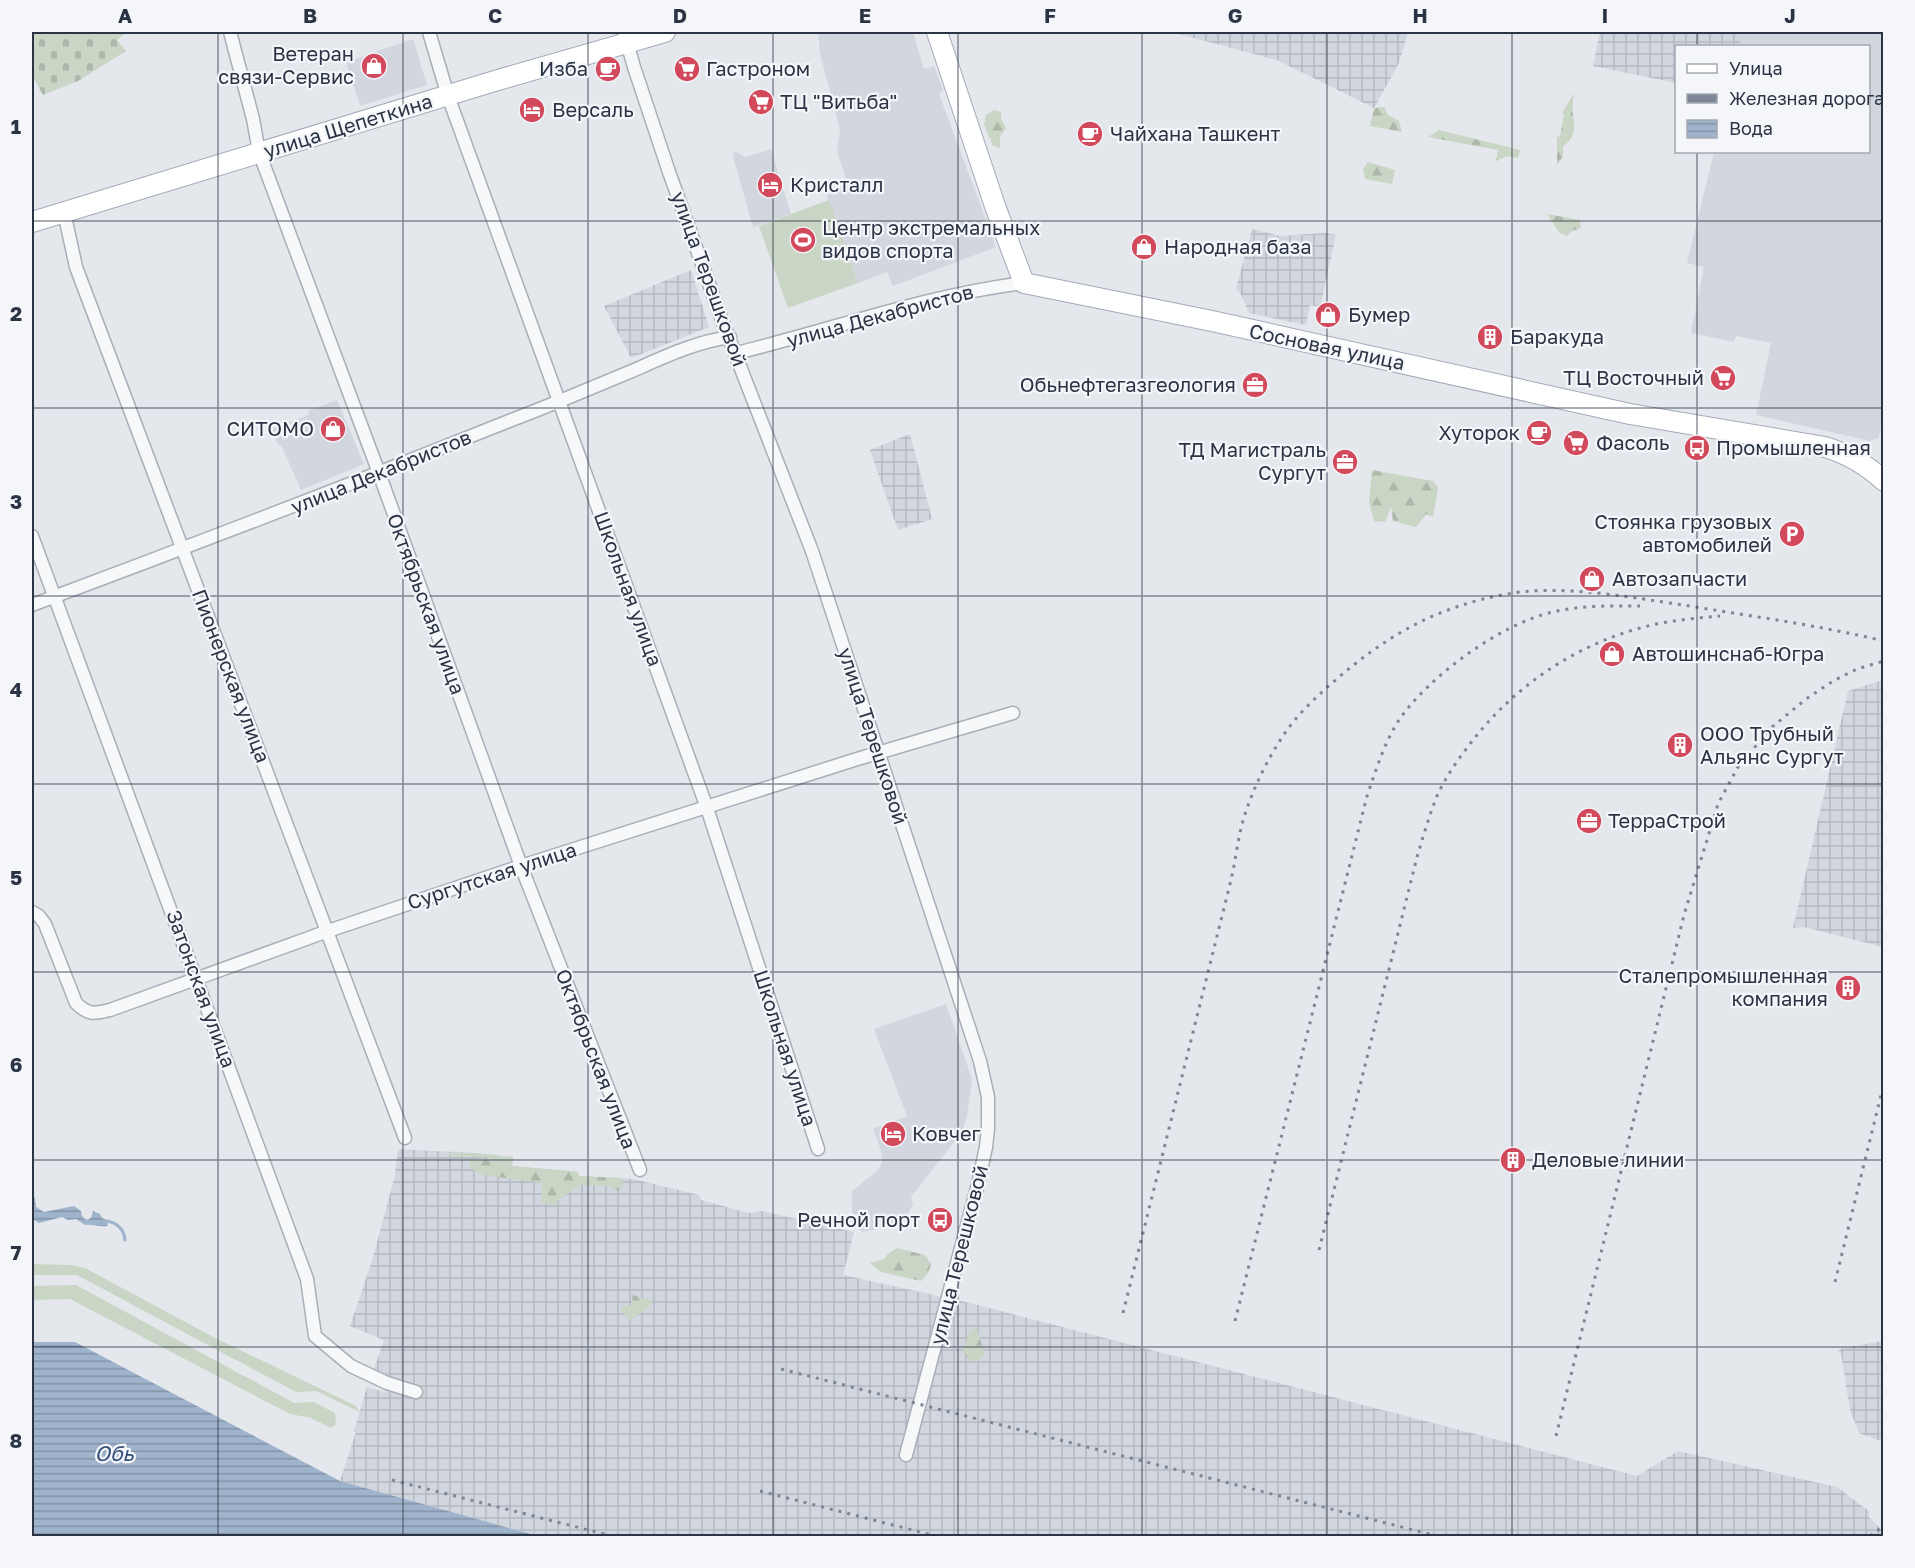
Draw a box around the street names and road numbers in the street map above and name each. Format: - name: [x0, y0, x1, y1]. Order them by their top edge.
- street label: улица Щепеткина: [260, 88, 435, 162]
- street label: улица Терешковой: [667, 188, 753, 369]
- street label: улица Декабристов: [784, 279, 976, 352]
- street label: Сосновая улица: [1247, 318, 1407, 374]
- street label: улица Декабристов: [287, 424, 474, 518]
- street label: Школьная улица: [590, 508, 668, 669]
- street label: Октябрьская улица: [383, 510, 471, 697]
- street label: Пионерская улица: [188, 586, 276, 766]
- street label: улица Терешковой: [834, 644, 914, 827]
- street label: Сургутская улица: [404, 836, 579, 914]
- street label: Затонская улица: [162, 906, 242, 1071]
- street label: Октябрьская улица: [552, 965, 642, 1152]
- street label: Школьная улица: [749, 966, 823, 1129]
- street label: улица Терешковой: [924, 1162, 992, 1347]

